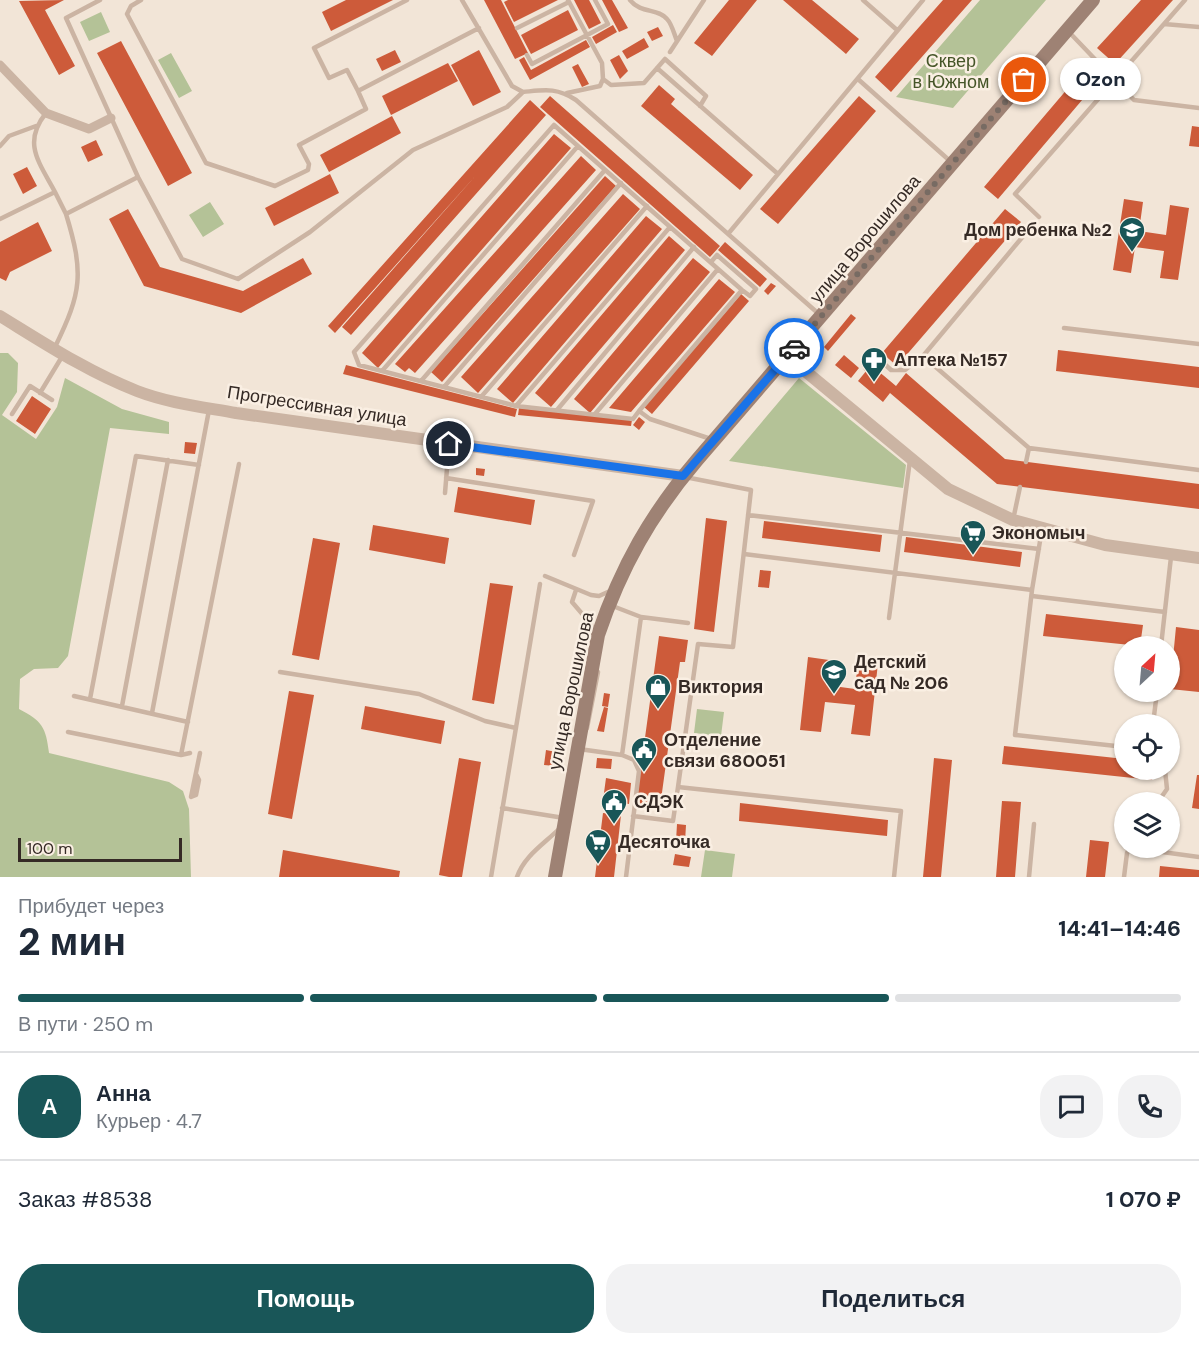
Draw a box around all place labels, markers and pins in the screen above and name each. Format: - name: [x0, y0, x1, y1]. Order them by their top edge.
- pin: [998, 54, 1049, 105]
- callout: Ozon: [1060, 59, 1141, 101]
- school or university icon: Дом ребенка №2: [1117, 215, 1147, 253]
- place label: Дом ребенка №2: [964, 218, 1112, 242]
- pharmacy icon: Аптека №157: [859, 345, 889, 383]
- place label: Аптека №157: [894, 348, 1008, 372]
- pin: [423, 418, 474, 469]
- supermarket icon: Экономыч: [958, 518, 988, 556]
- place label: Экономыч: [992, 521, 1085, 545]
- place label: Детский сад № 206: [854, 650, 949, 695]
- school or university icon: Детский сад № 206: [819, 657, 849, 695]
- shop icon: Виктория: [643, 672, 673, 710]
- place label: Виктория: [678, 675, 763, 699]
- place label: Отделение связи 680051: [664, 728, 785, 773]
- public building icon: Отделение связи 680051: [629, 735, 659, 773]
- public building icon: СДЭК: [599, 787, 629, 825]
- place label: СДЭК: [634, 790, 684, 814]
- supermarket icon: Десяточка: [583, 827, 613, 865]
- place label: Десяточка: [618, 830, 711, 854]

